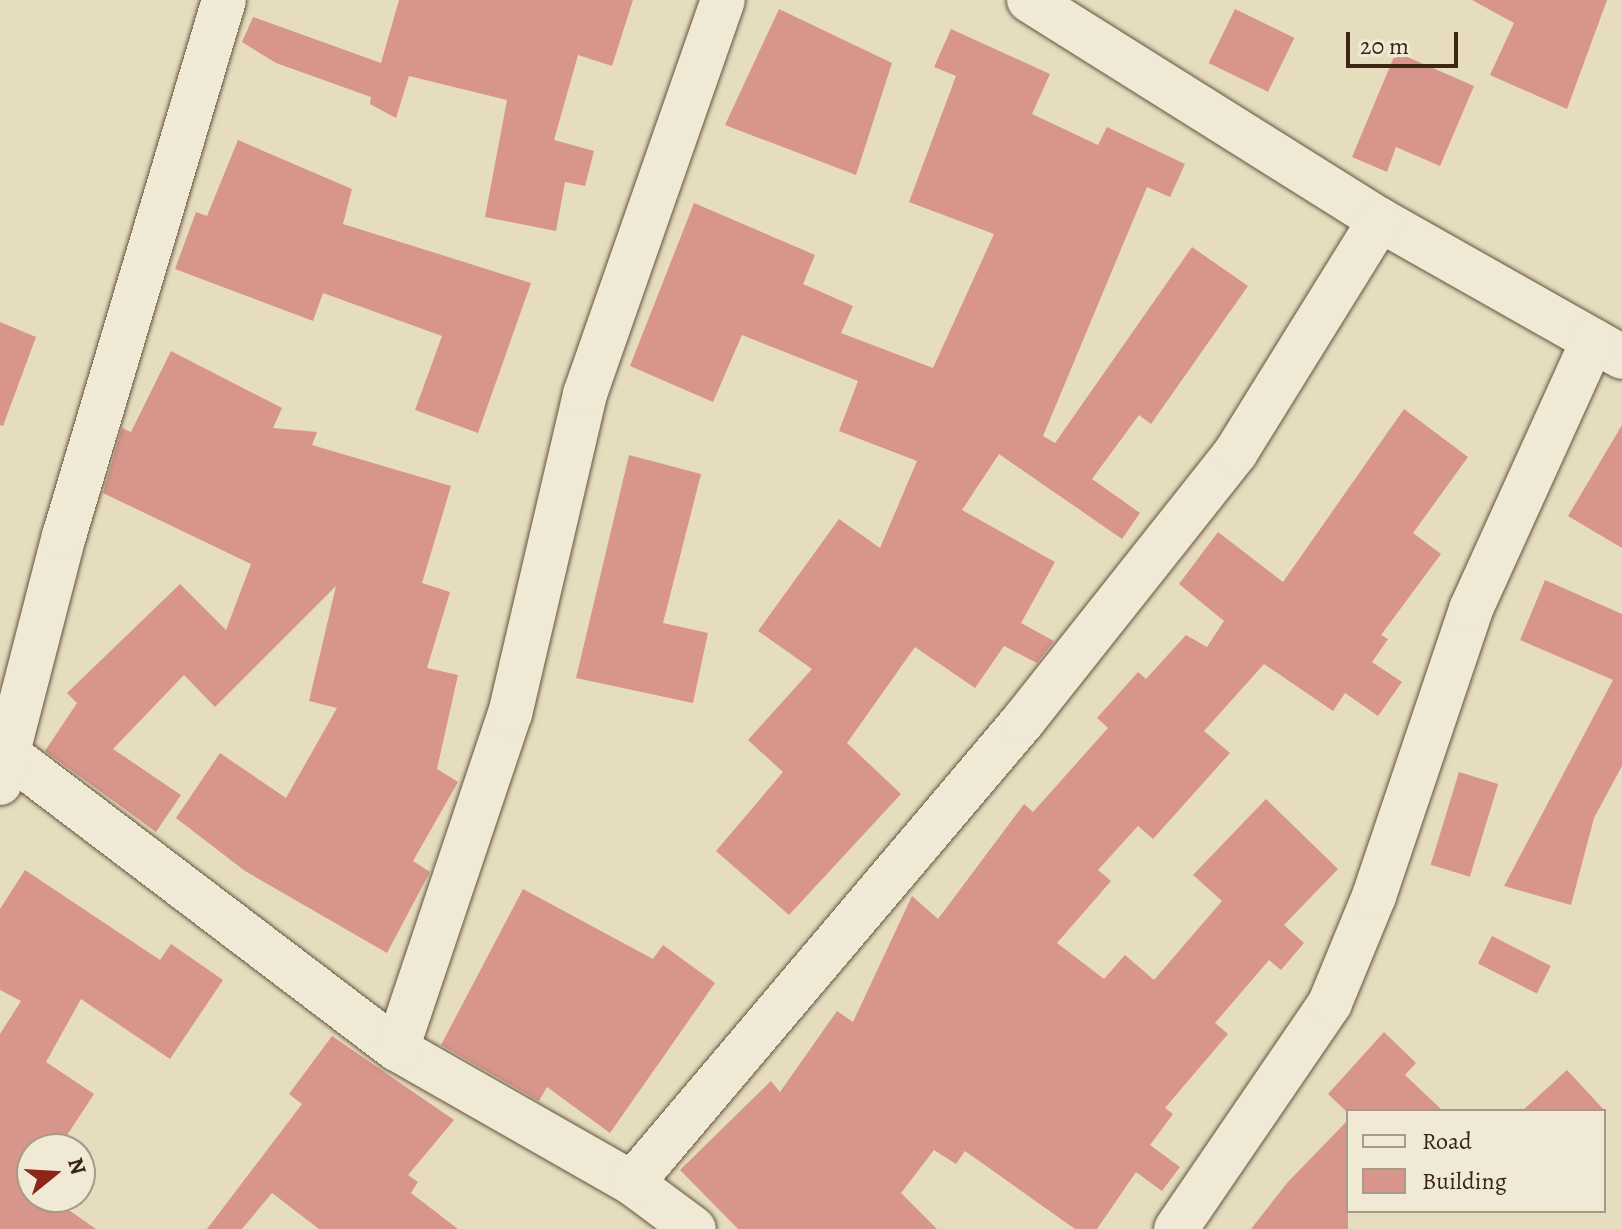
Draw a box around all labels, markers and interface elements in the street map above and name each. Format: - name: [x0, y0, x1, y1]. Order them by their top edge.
- scale bar: [1350, 16, 1462, 66]
- text: 20 m: [1360, 30, 1409, 62]
- legend: [1346, 1109, 1606, 1213]
- text: Road: [1422, 1125, 1472, 1157]
- north arrow: [16, 1133, 96, 1213]
- text: N: [60, 1154, 94, 1178]
- text: Building: [1422, 1165, 1507, 1197]

